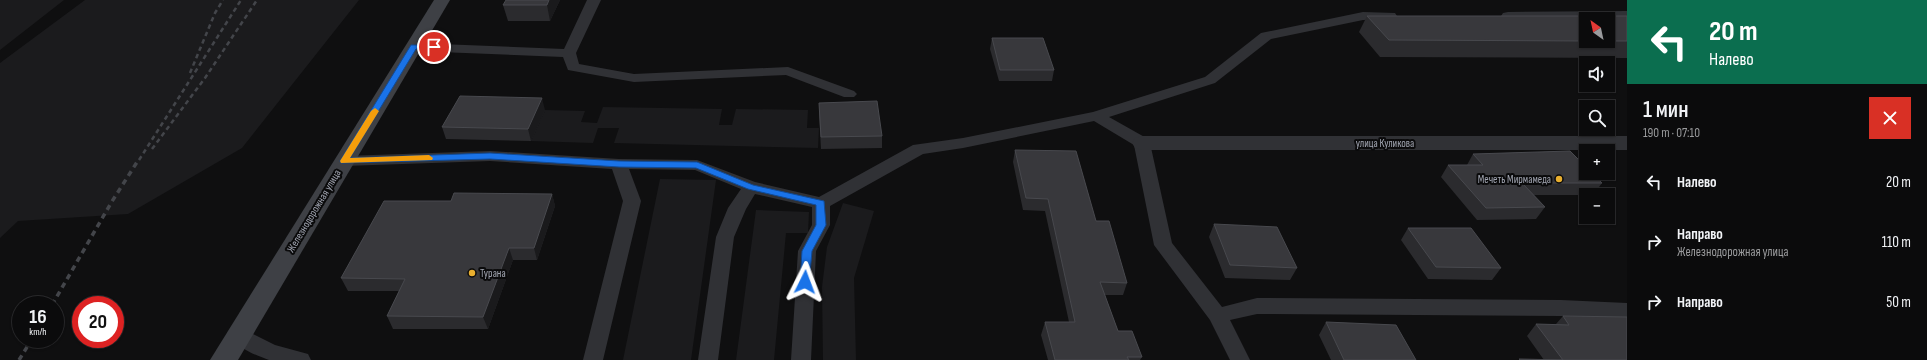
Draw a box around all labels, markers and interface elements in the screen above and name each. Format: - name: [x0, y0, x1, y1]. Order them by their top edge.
- north arrow: [1579, 12, 1615, 48]
- map controls: [1579, 12, 1615, 224]
- text: 20 m: [1709, 15, 1758, 48]
- icon: left: [1643, 16, 1695, 68]
- pin: [417, 30, 451, 64]
- icon: arrive: [423, 36, 445, 58]
- text: Налево: [1709, 49, 1754, 70]
- button: sound: [1579, 56, 1615, 92]
- text: 1 мин: [1643, 95, 1688, 124]
- button: close: [1869, 97, 1911, 139]
- button: search: [1579, 100, 1615, 136]
- text: 190 m · 07:10: [1643, 125, 1700, 141]
- street label: улица Куликова: [1356, 137, 1414, 150]
- button: +: [1579, 144, 1615, 180]
- street label: Железнодорожная улица: [284, 167, 344, 255]
- icon: left: [1643, 171, 1665, 193]
- place label: Мечеть Мирмамеда: [1478, 173, 1551, 186]
- text: Налево: [1677, 173, 1717, 192]
- text: 20 m: [1886, 173, 1911, 192]
- marker: Мечеть Мирмамеда: [1554, 174, 1564, 184]
- button: −: [1579, 188, 1615, 224]
- text: Направо: [1677, 225, 1723, 244]
- icon: right: [1643, 231, 1665, 253]
- text: 110 m: [1882, 233, 1911, 252]
- text: Железнодорожная улица: [1677, 244, 1788, 260]
- position arrow: [784, 261, 826, 303]
- place label: Турана: [480, 267, 506, 280]
- marker: Турана: [467, 268, 477, 278]
- icon: right: [1643, 291, 1665, 313]
- text: Направо: [1677, 293, 1723, 312]
- text: 50 m: [1886, 293, 1911, 312]
- speed limit sign: 20: [72, 296, 124, 348]
- text: 16: [29, 305, 47, 329]
- text: km/h: [29, 326, 47, 338]

